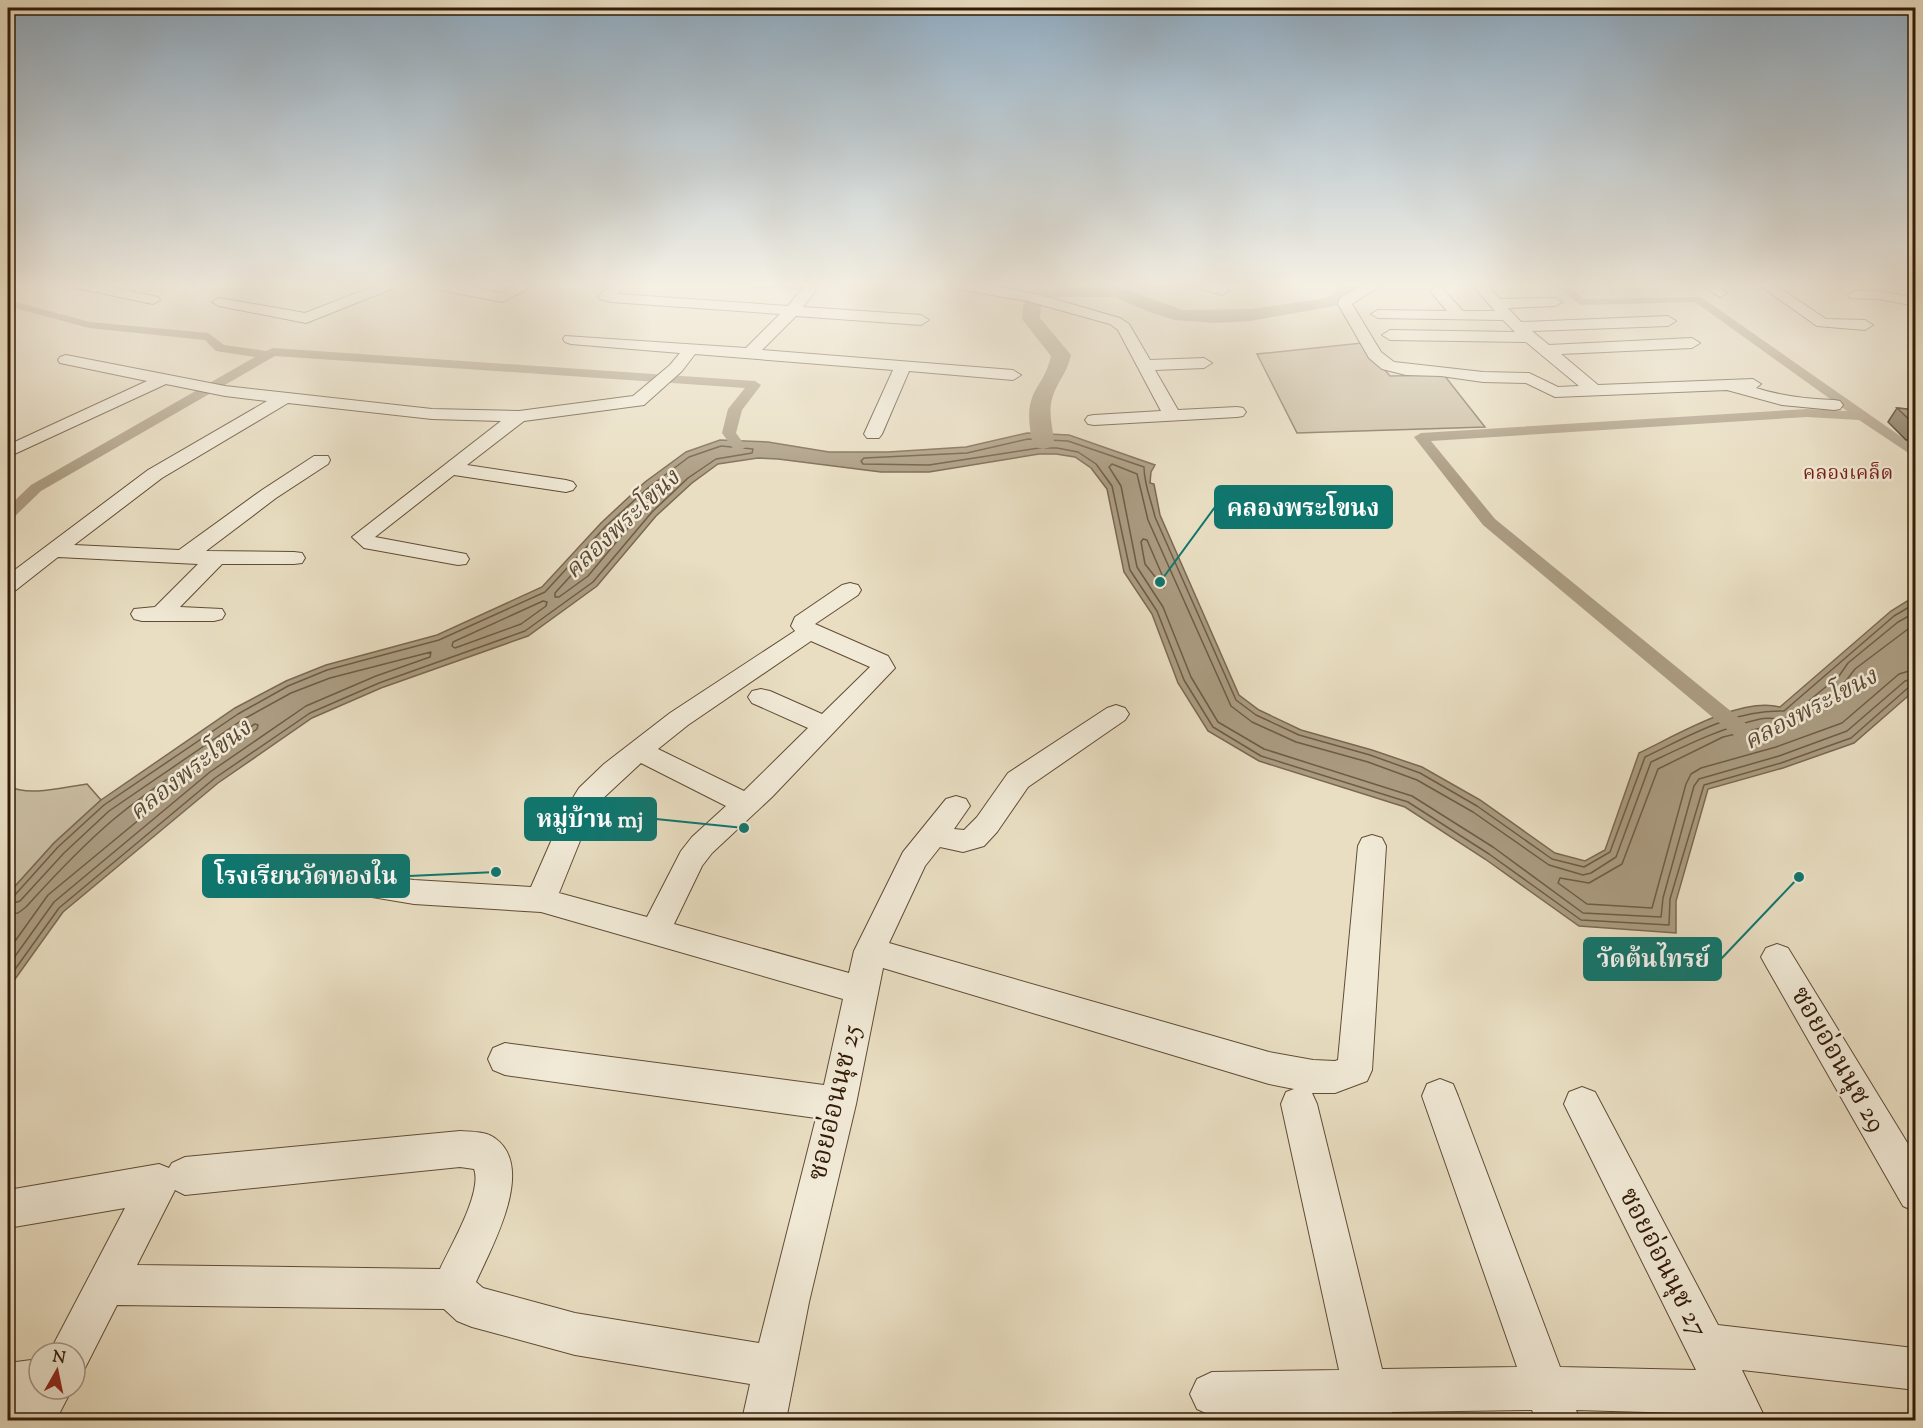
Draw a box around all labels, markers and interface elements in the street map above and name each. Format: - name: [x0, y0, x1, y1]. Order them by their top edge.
- water label: คลองพระโขนง: [556, 460, 689, 587]
- district label: คลองเคล็ด: [1803, 460, 1893, 489]
- callout: คลองพระโขนง: [1215, 486, 1392, 528]
- text: คลองพระโขนง: [1227, 491, 1379, 527]
- water label: คลองพระโขนง: [1737, 658, 1885, 759]
- water label: คลองพระโขนง: [121, 710, 260, 830]
- callout: หมู่บ้าน mj: [525, 798, 656, 840]
- text: หมู่บ้าน mj: [536, 804, 644, 838]
- callout: โรงเรียนวัดทองใน: [203, 855, 409, 897]
- text: โรงเรียนวัดทองใน: [214, 859, 397, 895]
- callout: วัดต้นไทรย์: [1584, 938, 1721, 980]
- text: วัดต้นไทรย์: [1596, 942, 1711, 978]
- street label: ซอยอ่อนนุช 29: [1779, 980, 1895, 1140]
- street label: ซอยอ่อนนุช 25: [799, 1021, 873, 1185]
- street label: ซอยอ่อนนุช 27: [1608, 1182, 1717, 1345]
- north arrow: [27, 1341, 87, 1401]
- text: N: [51, 1346, 67, 1371]

